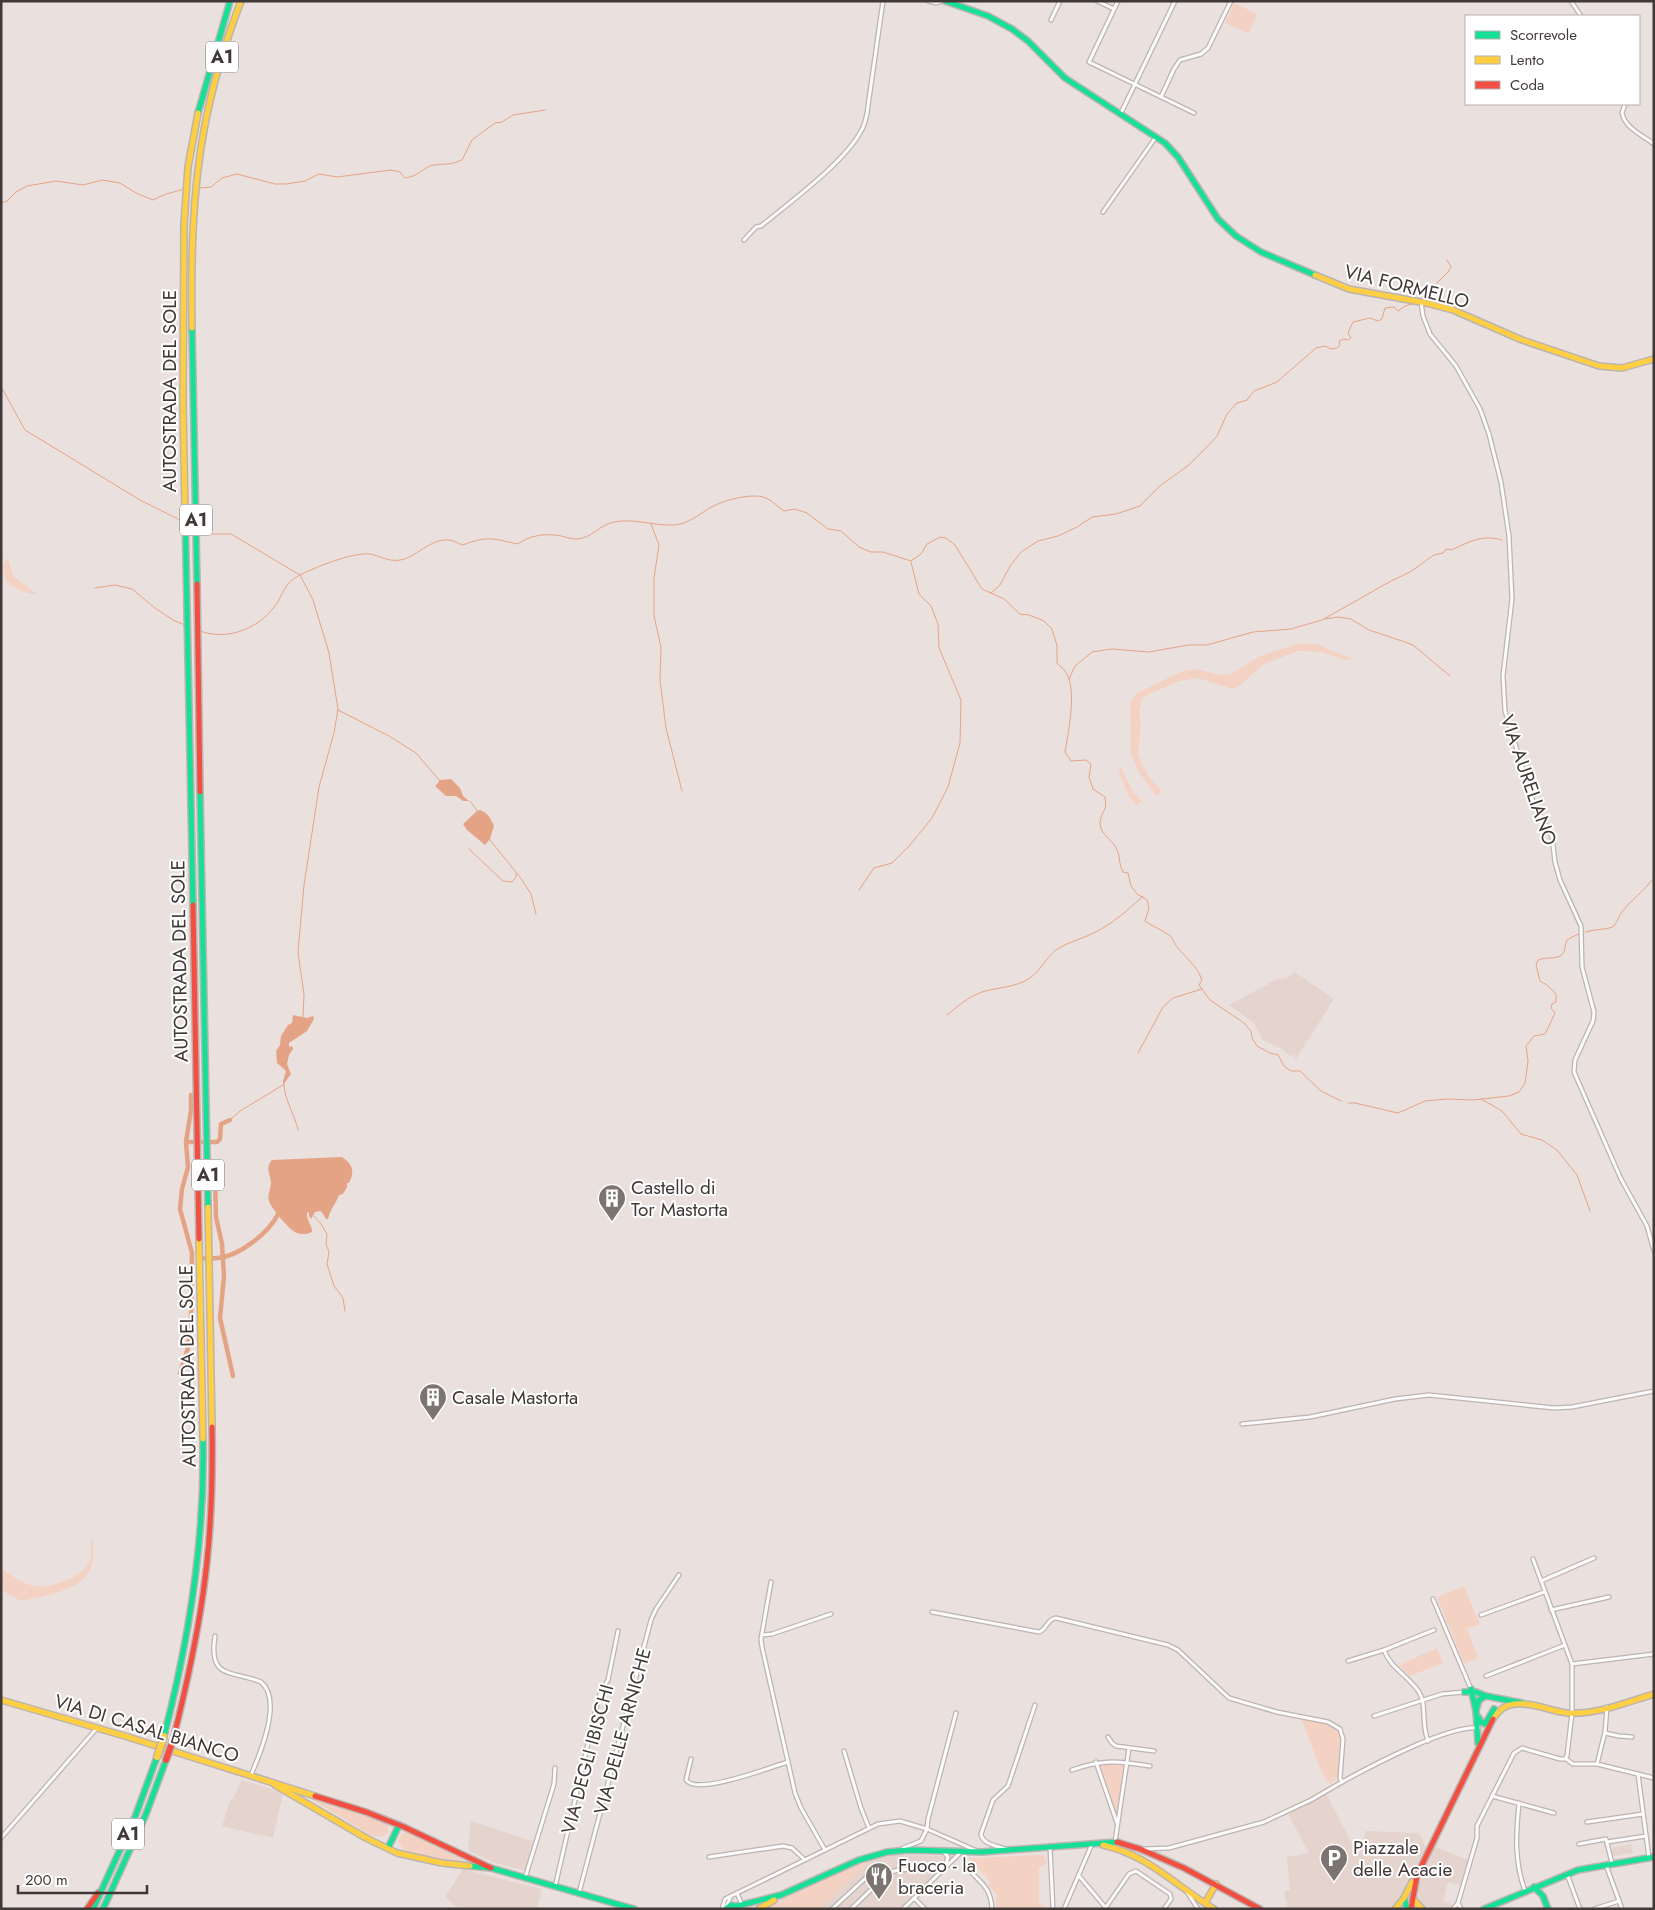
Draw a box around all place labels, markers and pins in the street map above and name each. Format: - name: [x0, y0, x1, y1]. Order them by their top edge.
- place label: Castello di Tor Mastorta: [631, 1174, 728, 1223]
- building icon: Castello di Tor Mastorta: [597, 1183, 627, 1222]
- building icon: Casale Mastorta: [418, 1382, 448, 1421]
- place label: Casale Mastorta: [452, 1384, 578, 1411]
- place label: Piazzale delle Acacie: [1353, 1834, 1453, 1883]
- parking icon: Piazzale delle Acacie: [1319, 1843, 1349, 1882]
- place label: Fuoco - la braceria: [898, 1852, 976, 1901]
- restaurant icon: Fuoco - la braceria: [864, 1861, 894, 1900]

